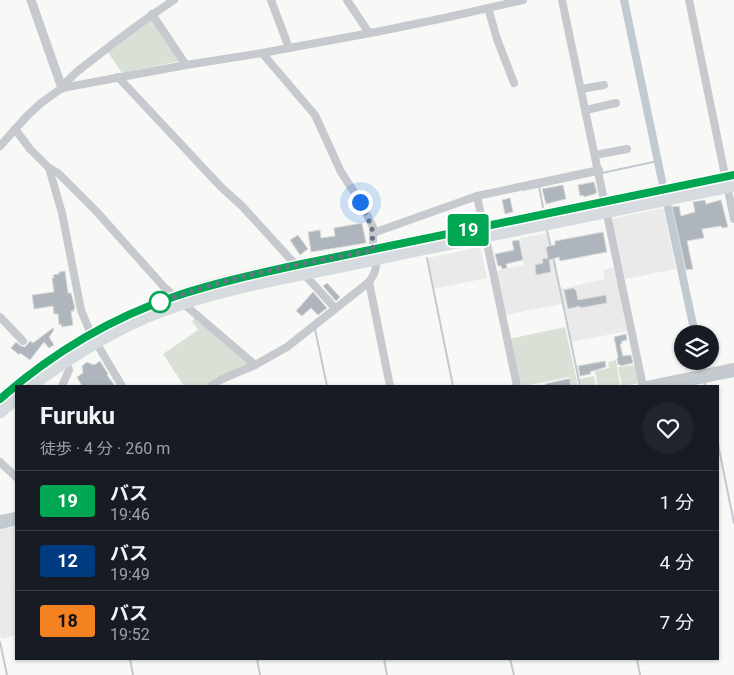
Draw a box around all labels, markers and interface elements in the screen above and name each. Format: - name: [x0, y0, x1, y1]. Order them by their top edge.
- your location: [348, 190, 373, 215]
- line badge: 19: [446, 214, 490, 246]
- text: 19: [458, 219, 478, 240]
- unlabelled marker: [149, 291, 171, 313]
- map controls: [674, 325, 719, 370]
- button: layers: [674, 325, 719, 370]
- text: Furuku: [40, 402, 115, 430]
- button: heart: [642, 402, 694, 454]
- text: 徒歩 · 4 分 · 260 m: [40, 439, 170, 458]
- text: バス: [110, 482, 148, 505]
- text: 19: [57, 490, 78, 511]
- text: 1 分: [660, 491, 694, 514]
- text: 19:46: [110, 505, 150, 524]
- text: バス: [110, 542, 148, 565]
- text: 12: [57, 550, 78, 571]
- text: 4 分: [660, 551, 694, 574]
- text: 19:49: [110, 565, 150, 584]
- text: バス: [110, 602, 148, 625]
- text: 18: [57, 610, 78, 631]
- text: 7 分: [660, 611, 694, 634]
- text: 19:52: [110, 625, 150, 644]

